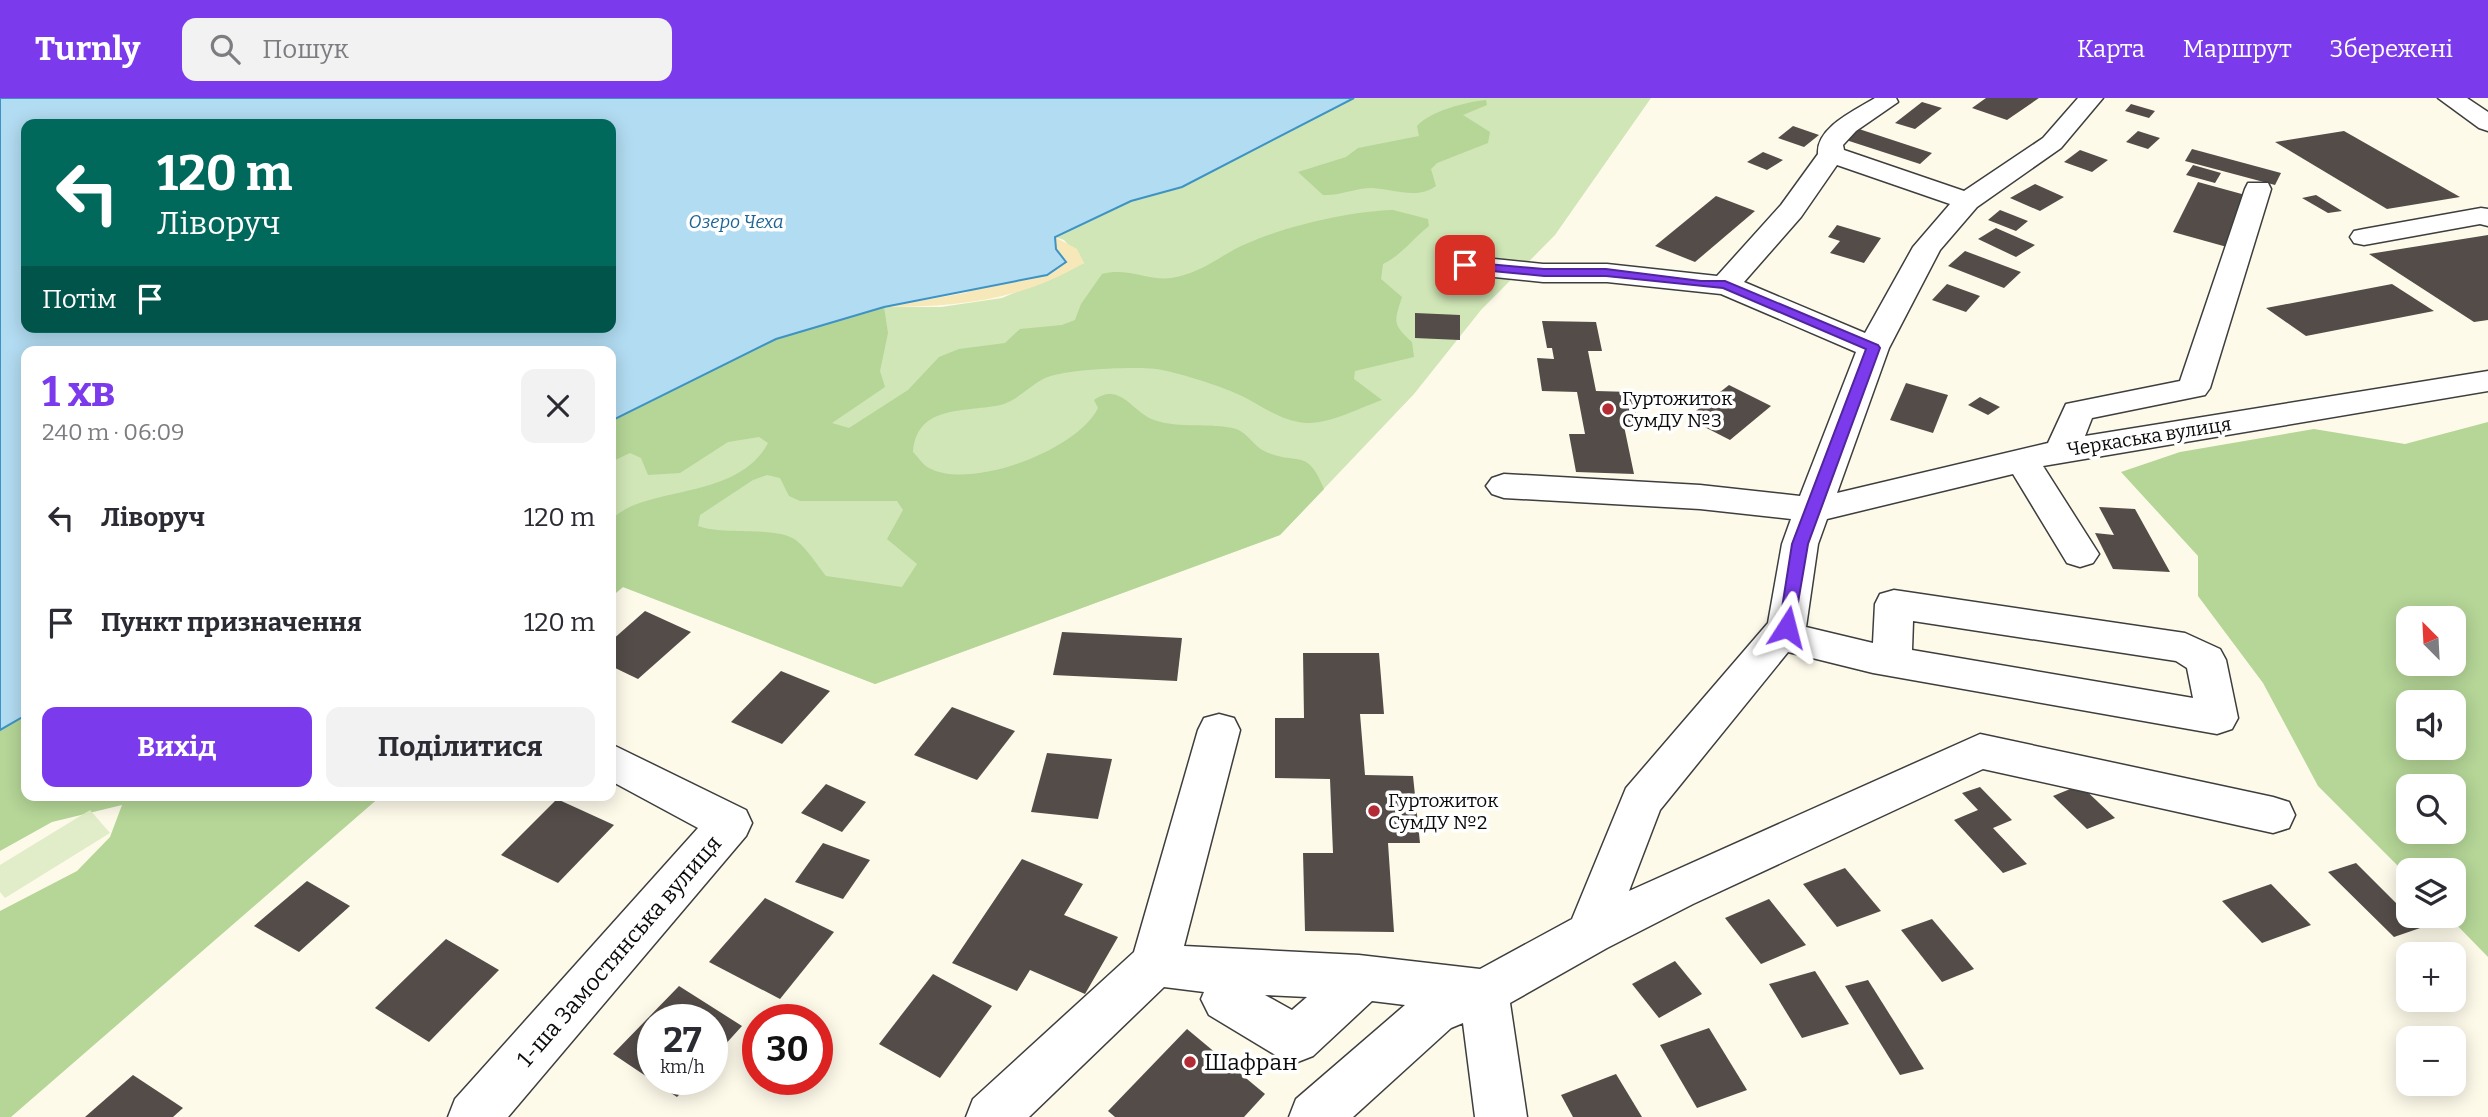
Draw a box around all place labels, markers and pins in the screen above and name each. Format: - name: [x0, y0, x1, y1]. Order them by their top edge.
- pin: [1435, 235, 1495, 295]
- place label: Гуртожиток СумДУ №3: [1622, 387, 1733, 432]
- marker: Гуртожиток СумДУ №3: [1600, 401, 1616, 417]
- place label: Гуртожиток СумДУ №2: [1388, 789, 1499, 834]
- marker: Гуртожиток СумДУ №2: [1366, 803, 1382, 819]
- place label: Шафран: [1204, 1048, 1297, 1076]
- marker: Шафран: [1182, 1054, 1198, 1070]

